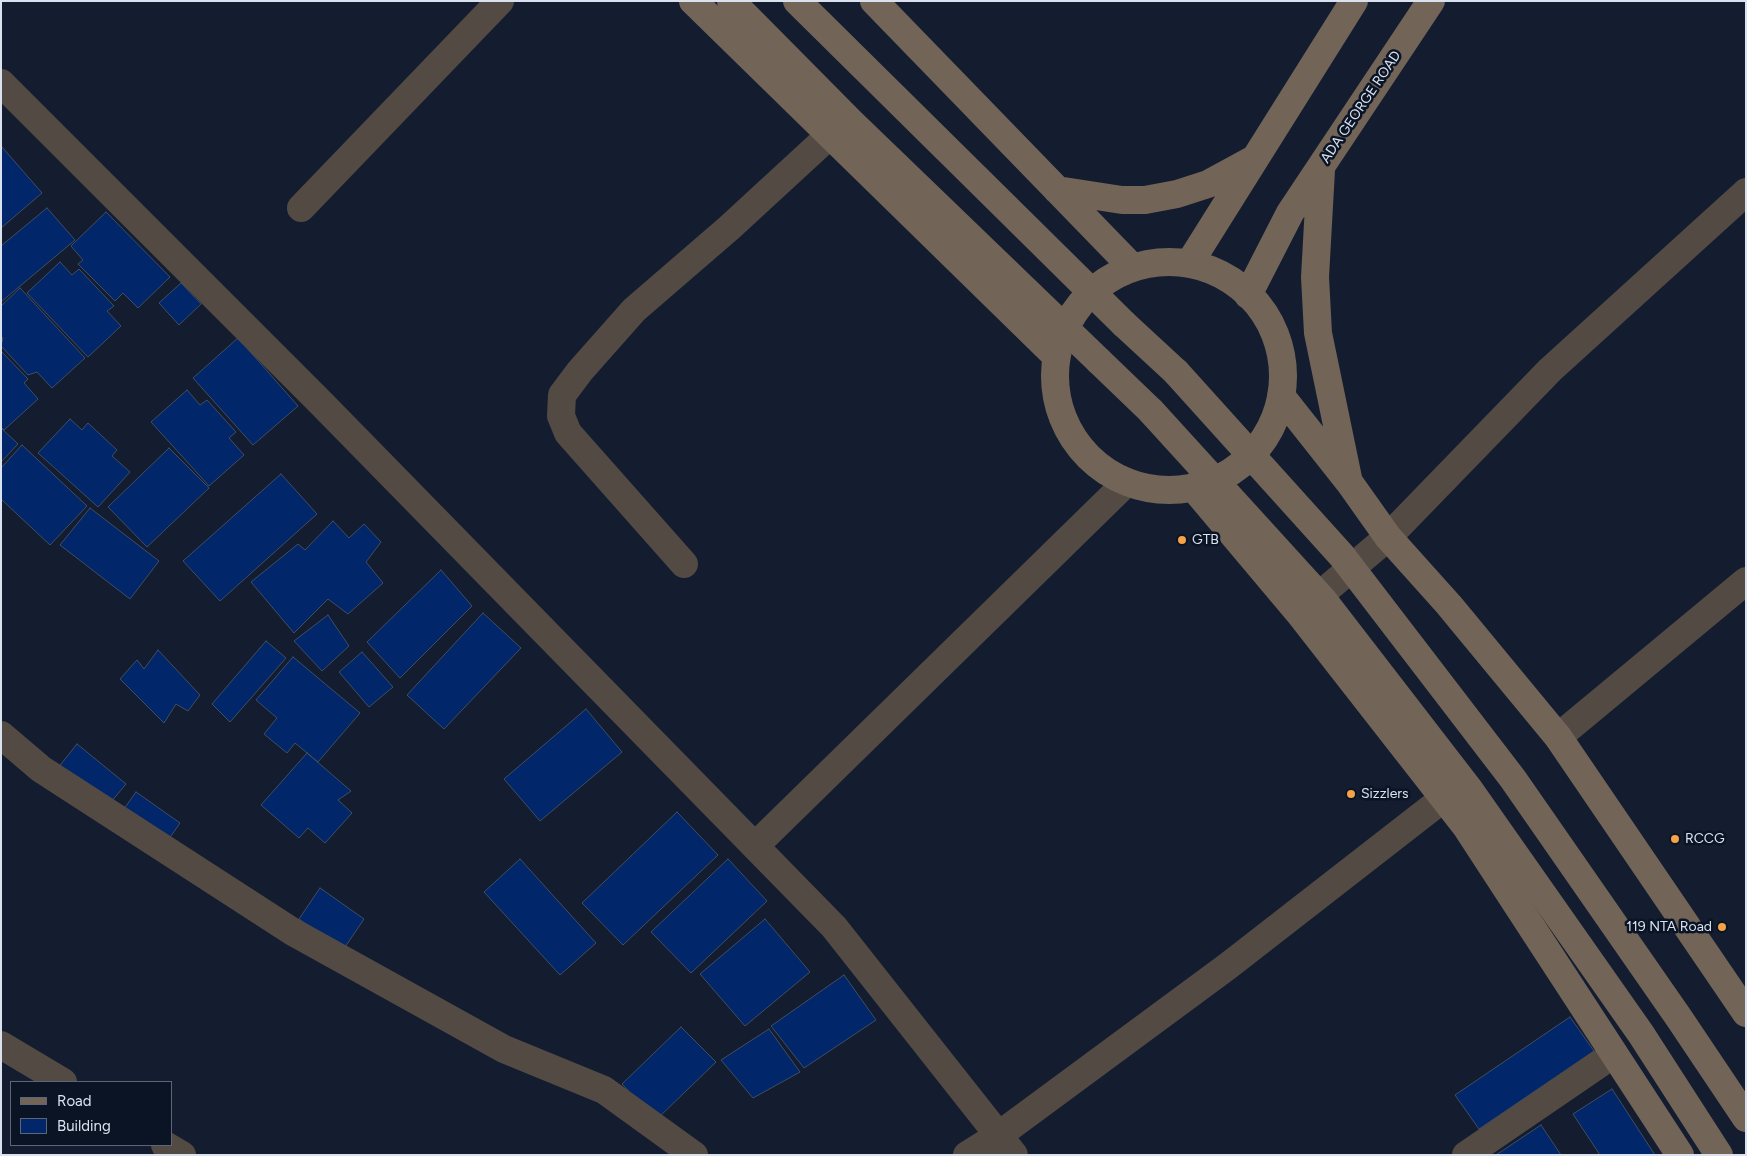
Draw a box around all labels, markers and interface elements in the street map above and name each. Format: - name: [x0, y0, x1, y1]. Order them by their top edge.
- street label: ADA GEORGE ROAD: [1317, 48, 1405, 166]
- place label: GTB: [1192, 532, 1219, 548]
- marker: GTB: [1176, 534, 1188, 546]
- place label: Sizzlers: [1361, 786, 1409, 802]
- marker: Sizzlers: [1345, 788, 1357, 800]
- place label: RCCG: [1685, 831, 1725, 847]
- marker: RCCG: [1669, 833, 1681, 845]
- place label: 119 NTA Road: [1626, 919, 1712, 935]
- marker: 119 NTA Road: [1716, 921, 1728, 933]
- legend: [10, 1081, 172, 1146]
- text: Road: [57, 1092, 92, 1110]
- text: Building: [57, 1117, 111, 1135]

